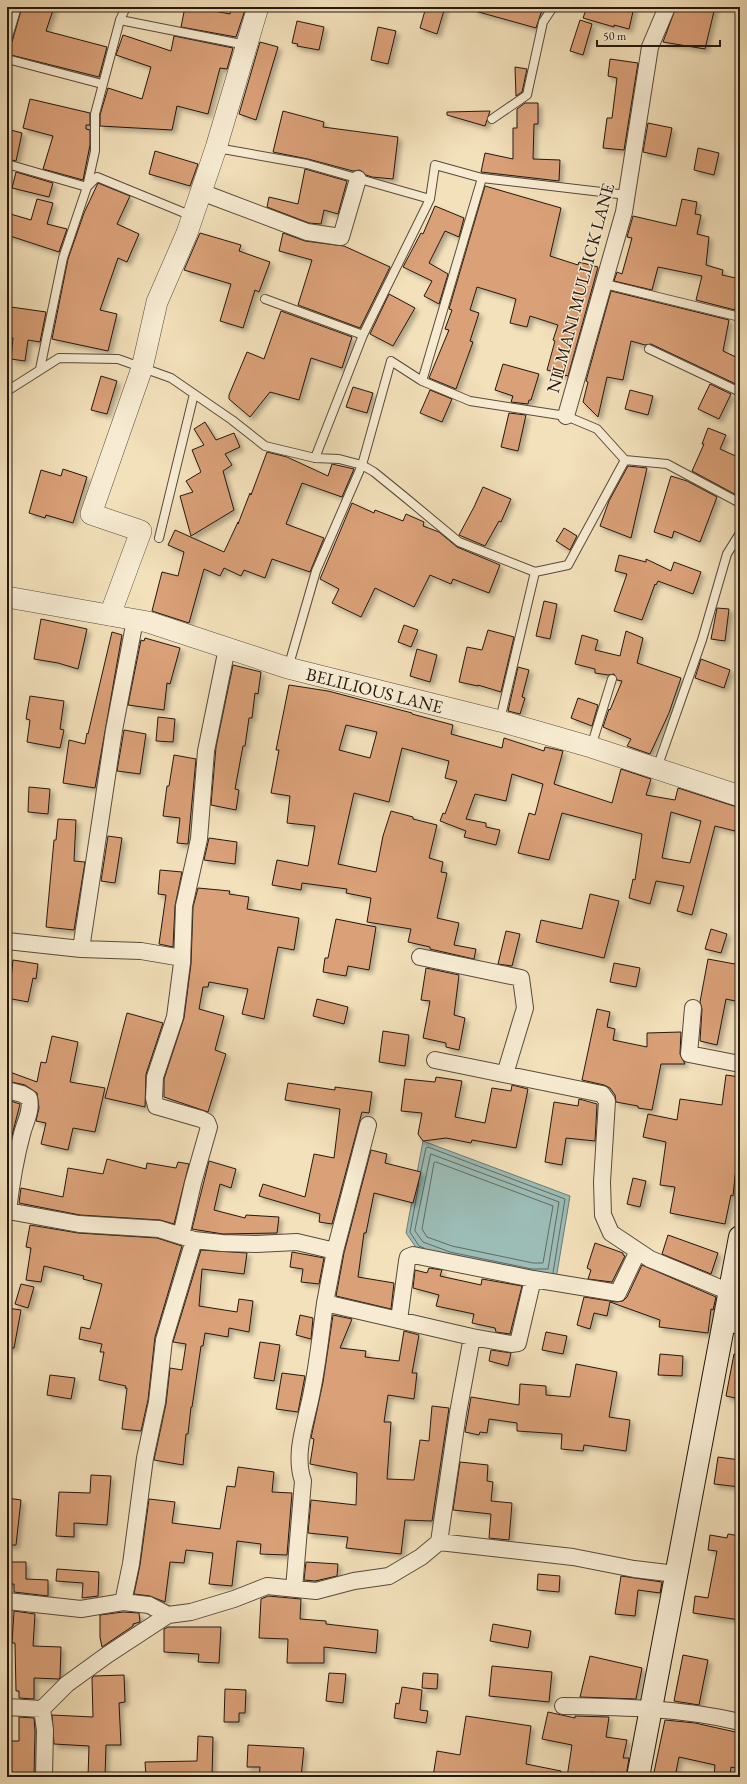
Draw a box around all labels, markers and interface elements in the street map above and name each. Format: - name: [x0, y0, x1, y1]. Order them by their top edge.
- scale bar: [597, 22, 720, 48]
- text: 50 m: [603, 28, 627, 44]
- street label: NILMANI MULLICK LANE: [541, 181, 619, 395]
- street label: BELILIOUS LANE: [304, 662, 446, 718]

